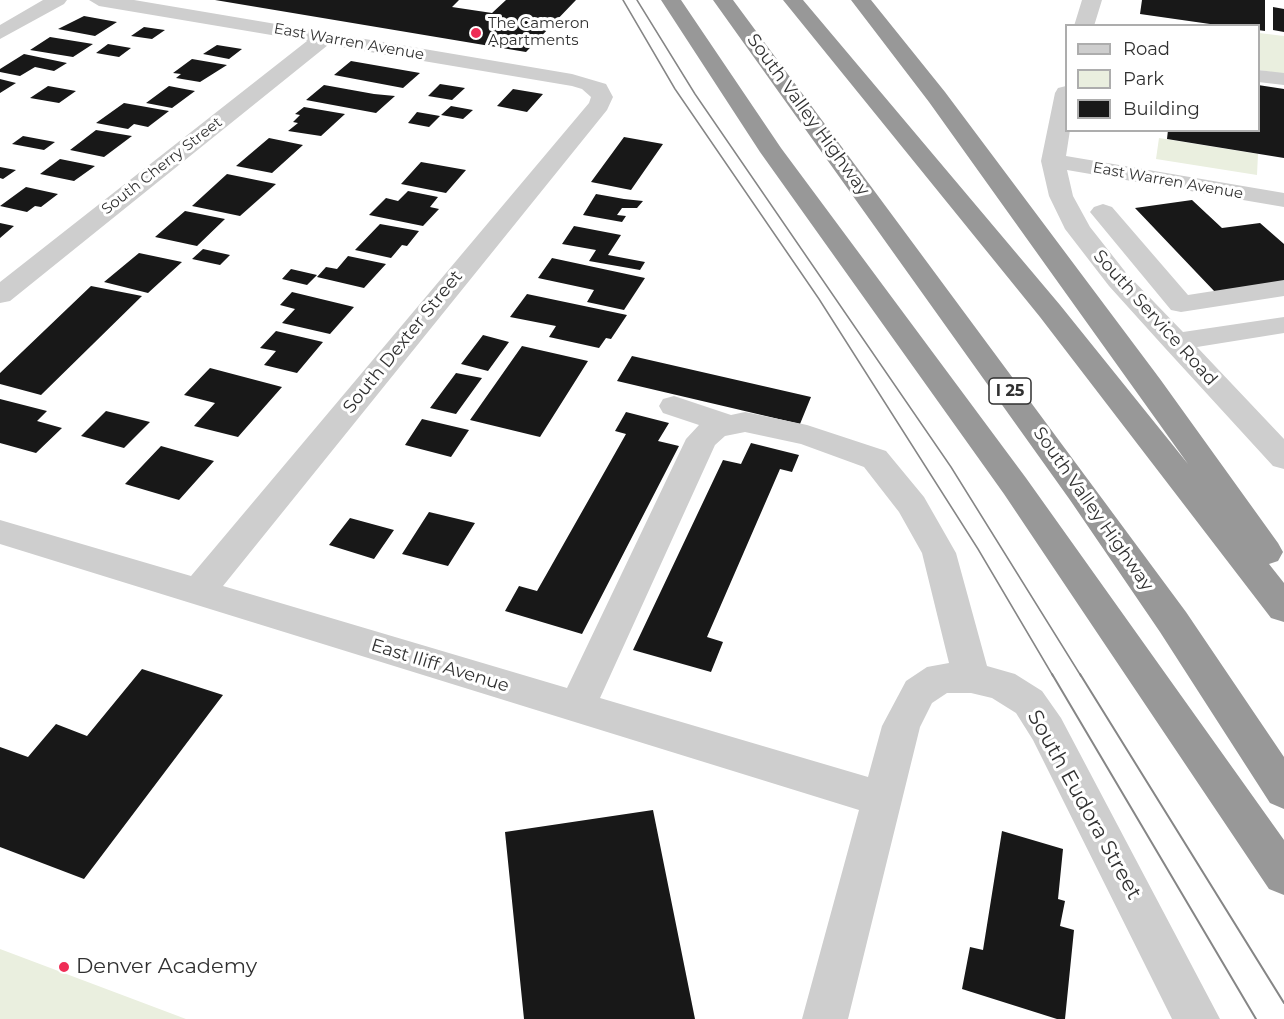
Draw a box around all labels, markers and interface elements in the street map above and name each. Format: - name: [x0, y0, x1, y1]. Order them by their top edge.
- place label: The Cameron Apartments: [488, 15, 589, 50]
- street label: East Warren Avenue: [272, 20, 426, 64]
- legend: [1065, 24, 1260, 132]
- marker: The Cameron Apartments: [469, 26, 483, 40]
- street label: South Valley Highway: [742, 30, 874, 200]
- text: Road: [1123, 38, 1170, 60]
- text: Park: [1123, 68, 1164, 90]
- text: Building: [1123, 98, 1200, 120]
- street label: South Cherry Street: [98, 113, 226, 219]
- street label: East Warren Avenue: [1091, 159, 1245, 203]
- street label: South Service Road: [1088, 246, 1222, 390]
- street label: South Dexter Street: [339, 266, 467, 418]
- road number: I 25: [989, 378, 1031, 404]
- street label: South Valley Highway: [1028, 423, 1158, 595]
- street label: East Iliff Avenue: [368, 635, 512, 697]
- street label: South Eudora Street: [1021, 706, 1147, 904]
- place label: Denver Academy: [76, 954, 257, 980]
- marker: Denver Academy: [57, 960, 71, 974]

